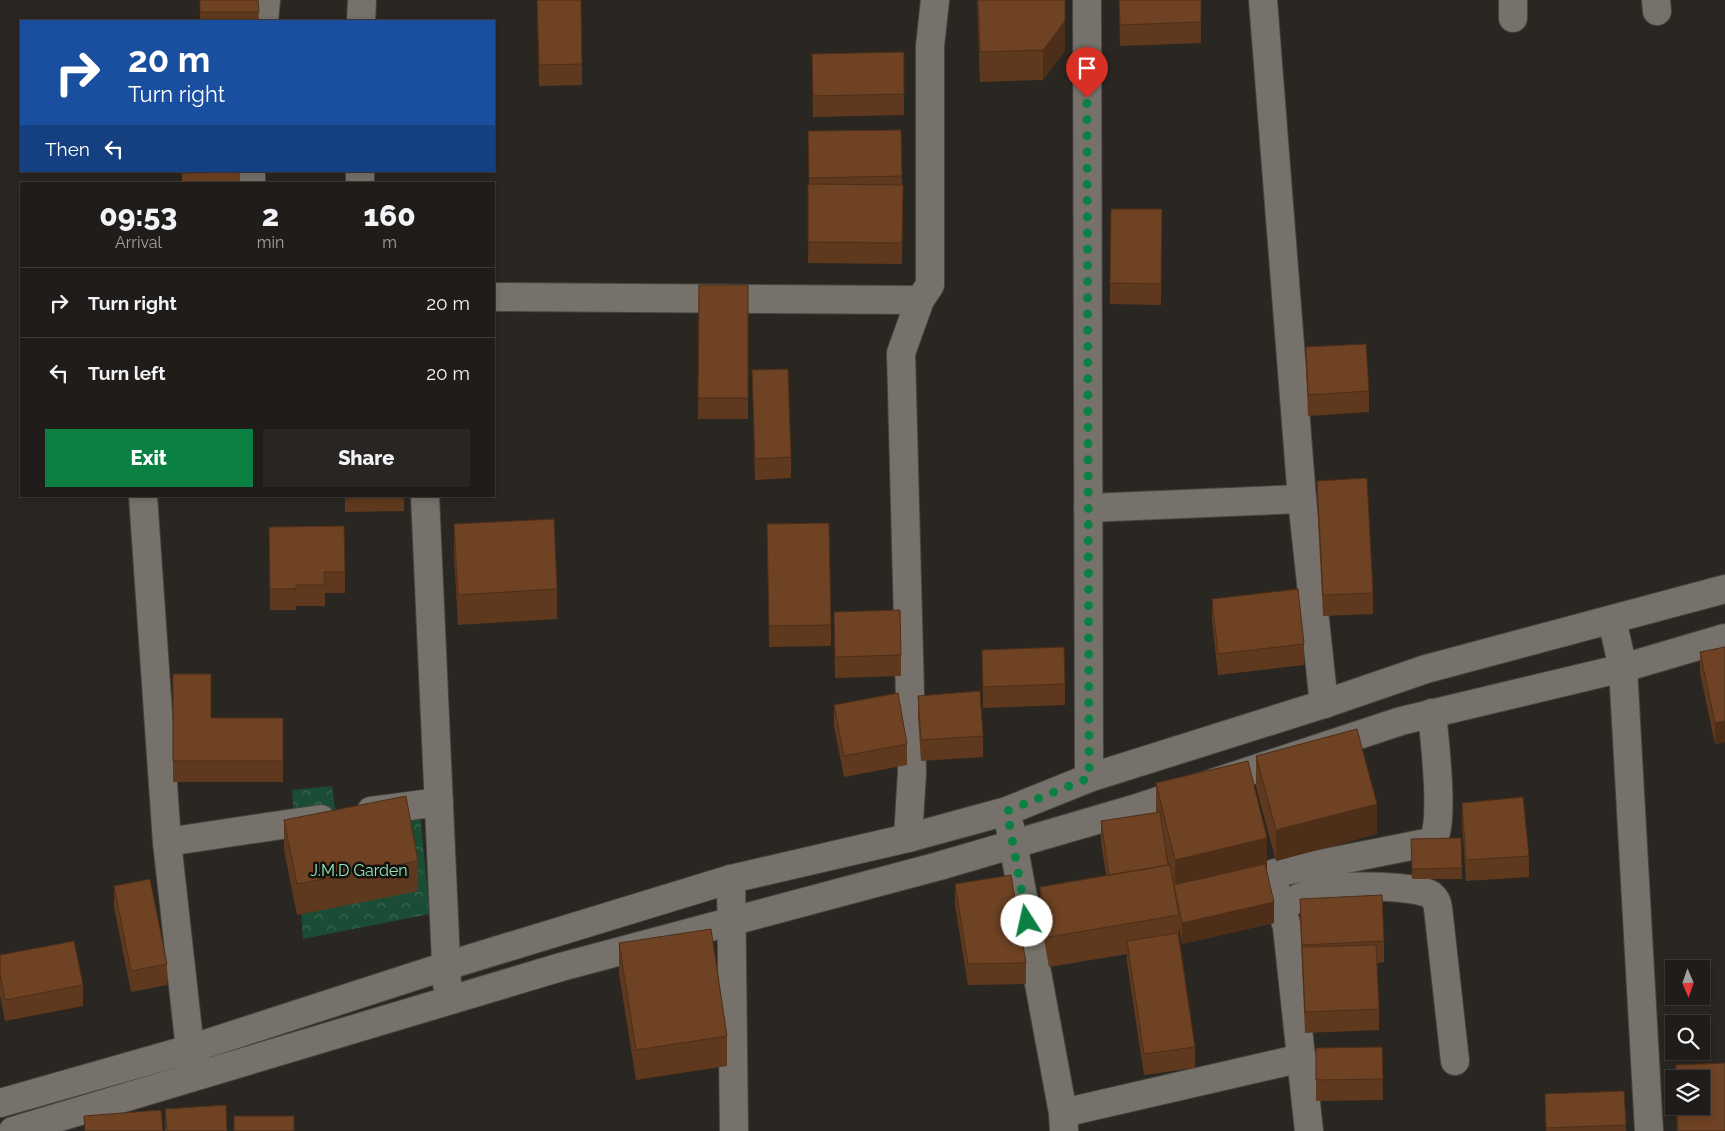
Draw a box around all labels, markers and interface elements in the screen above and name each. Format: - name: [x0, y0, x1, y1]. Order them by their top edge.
- text: 20 m: [128, 39, 210, 80]
- icon: right: [45, 40, 110, 105]
- pin: [1066, 47, 1108, 98]
- icon: arrive: [1073, 54, 1101, 82]
- text: Turn right: [128, 81, 225, 107]
- icon: left: [100, 135, 128, 163]
- text: Then: [45, 138, 90, 160]
- text: 09:53: [99, 198, 177, 233]
- text: 2: [262, 198, 279, 233]
- text: 160: [364, 198, 416, 233]
- text: Arrival: [115, 233, 162, 252]
- text: min: [257, 233, 284, 252]
- text: m: [382, 233, 397, 252]
- icon: right: [45, 289, 73, 317]
- text: Turn right: [88, 292, 177, 314]
- text: 20 m: [426, 292, 470, 314]
- icon: left: [45, 359, 73, 387]
- text: Turn left: [88, 362, 165, 384]
- text: 20 m: [426, 362, 470, 384]
- button: Exit: [45, 429, 253, 487]
- button: Share: [263, 429, 470, 487]
- park label: J.M.D Garden: [310, 861, 408, 880]
- position arrow: [1000, 894, 1052, 946]
- north arrow: [1665, 960, 1710, 1005]
- map controls: [1665, 960, 1710, 1115]
- button: search: [1665, 1015, 1710, 1060]
- button: layers: [1665, 1070, 1710, 1115]

